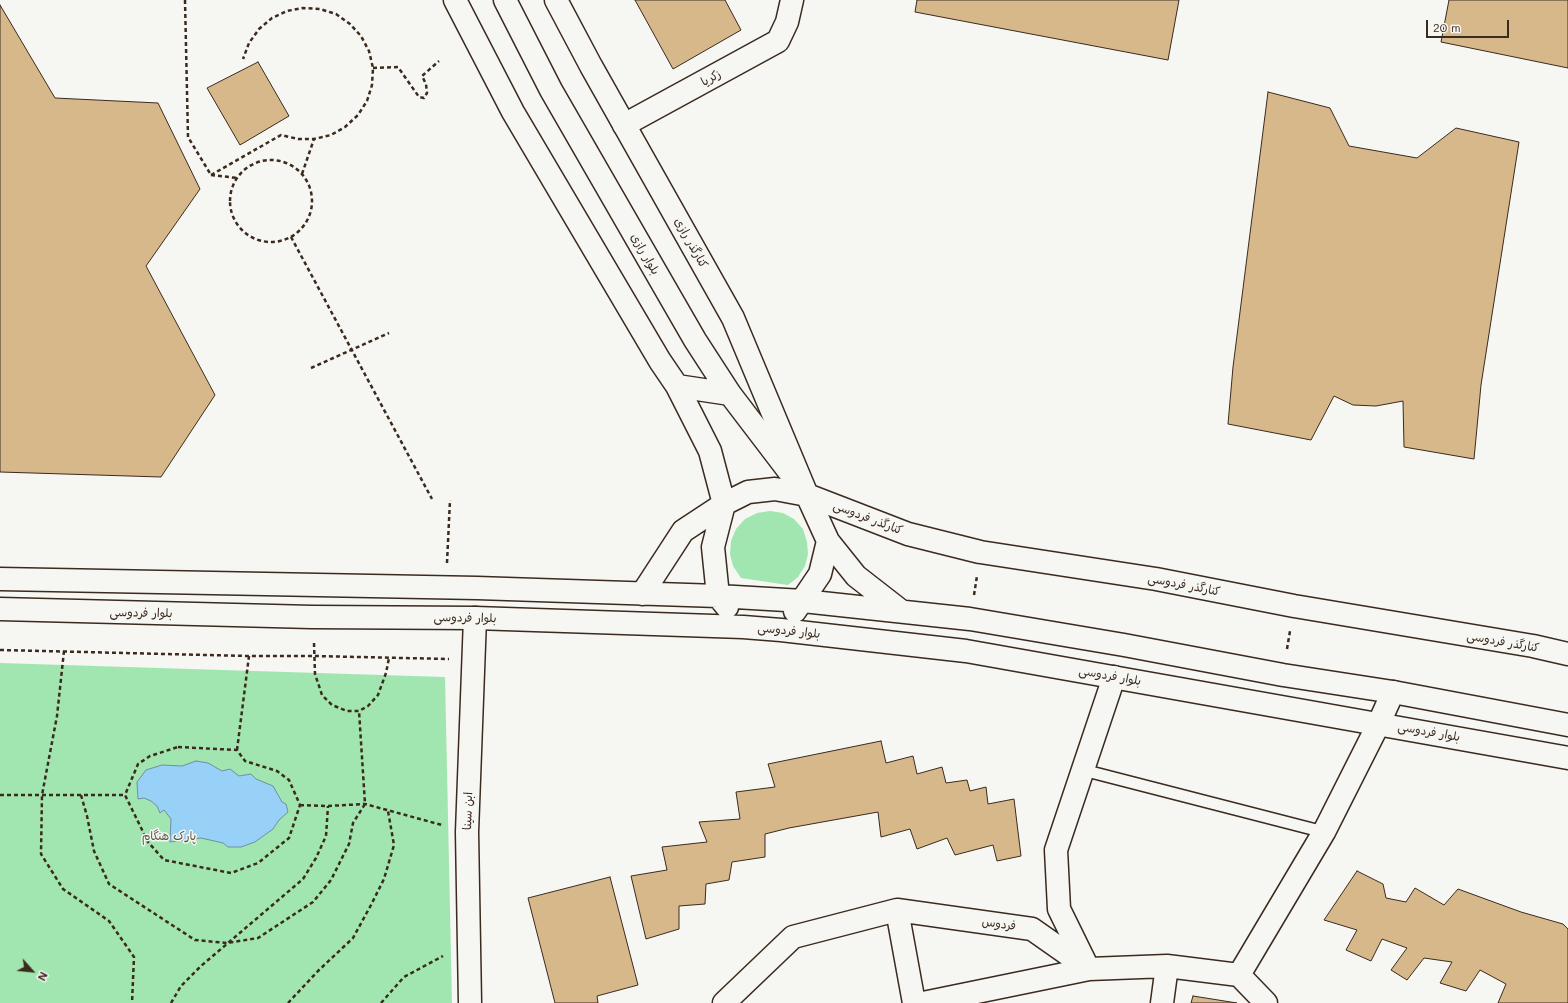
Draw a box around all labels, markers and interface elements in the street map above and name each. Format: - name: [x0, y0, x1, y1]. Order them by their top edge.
- scale bar: [1428, 12, 1511, 38]
- text: 20 m: [1433, 19, 1461, 35]
- street label: زکریا: [698, 67, 724, 89]
- street label: کنارگذر رازی: [671, 215, 711, 271]
- street label: بلوار رازی: [627, 231, 663, 277]
- street label: کنارگذر فردوسی: [831, 498, 905, 538]
- street label: کنارگذر فردوسی: [1147, 571, 1221, 599]
- street label: بلوار فردوسی: [109, 605, 173, 621]
- street label: بلوار فردوسی: [433, 610, 497, 626]
- street label: بلوار فردوسی: [757, 621, 821, 641]
- street label: کنارگذر فردوسی: [1466, 629, 1540, 655]
- street label: بلوار فردوسی: [1078, 663, 1142, 689]
- street label: بلوار فردوسی: [1397, 719, 1461, 745]
- street label: ابن سینا: [460, 792, 476, 830]
- park label: پارک هنگام: [142, 829, 196, 843]
- street label: فردوس: [981, 914, 1017, 934]
- north arrow: [12, 951, 52, 991]
- text: N: [35, 970, 52, 984]

